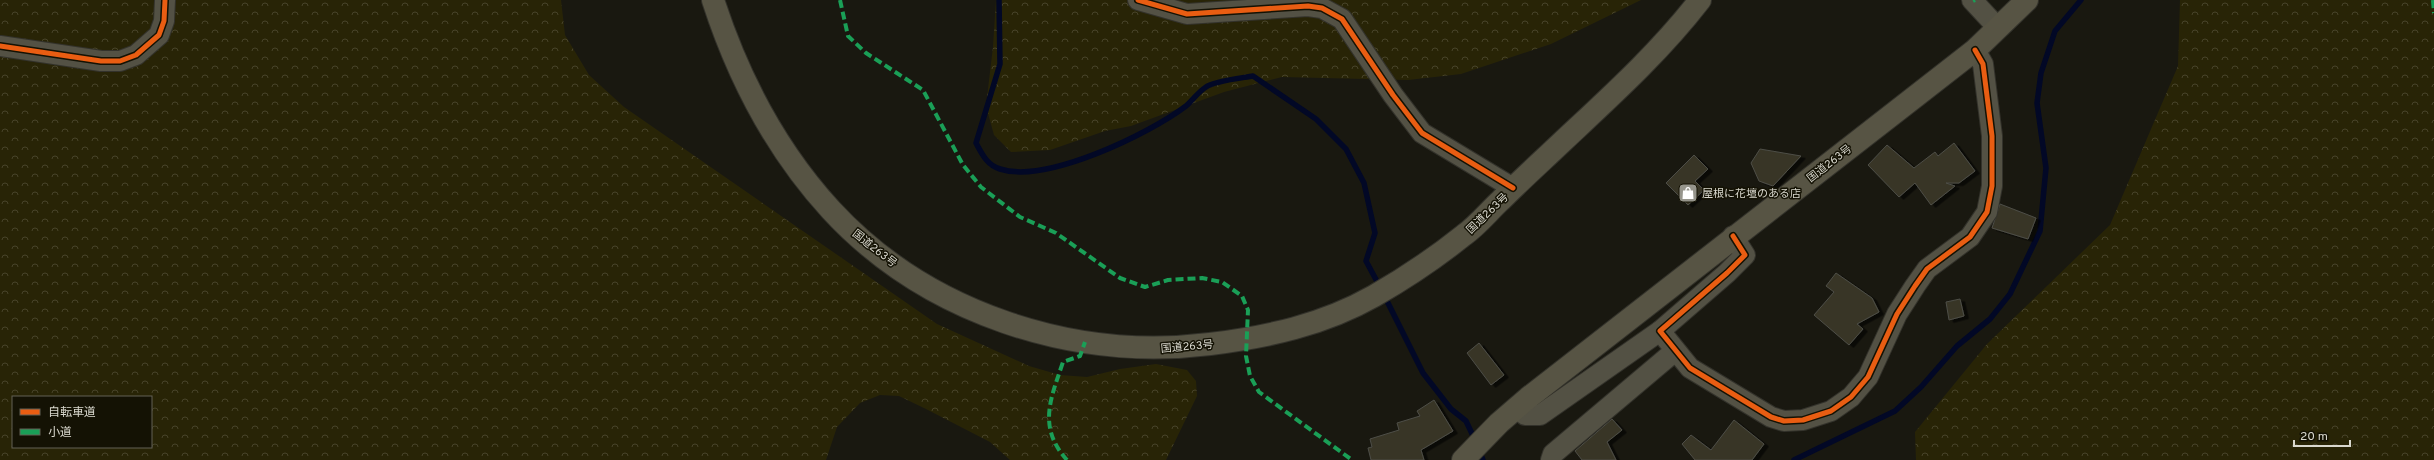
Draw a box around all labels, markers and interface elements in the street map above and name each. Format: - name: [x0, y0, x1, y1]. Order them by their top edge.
- street label: 国道263号: [1804, 142, 1855, 186]
- shop icon: 屋根に花壇のある店: [1677, 182, 1699, 204]
- place label: 屋根に花壇のある店: [1702, 187, 1801, 201]
- street label: 国道263号: [1464, 190, 1512, 237]
- street label: 国道263号: [849, 227, 900, 271]
- street label: 国道263号: [1160, 338, 1214, 356]
- legend: [12, 396, 152, 448]
- text: 自転車道: [48, 405, 96, 421]
- scale bar: [2294, 422, 2350, 448]
- text: 小道: [48, 425, 72, 441]
- text: 20 m: [2300, 429, 2328, 445]

